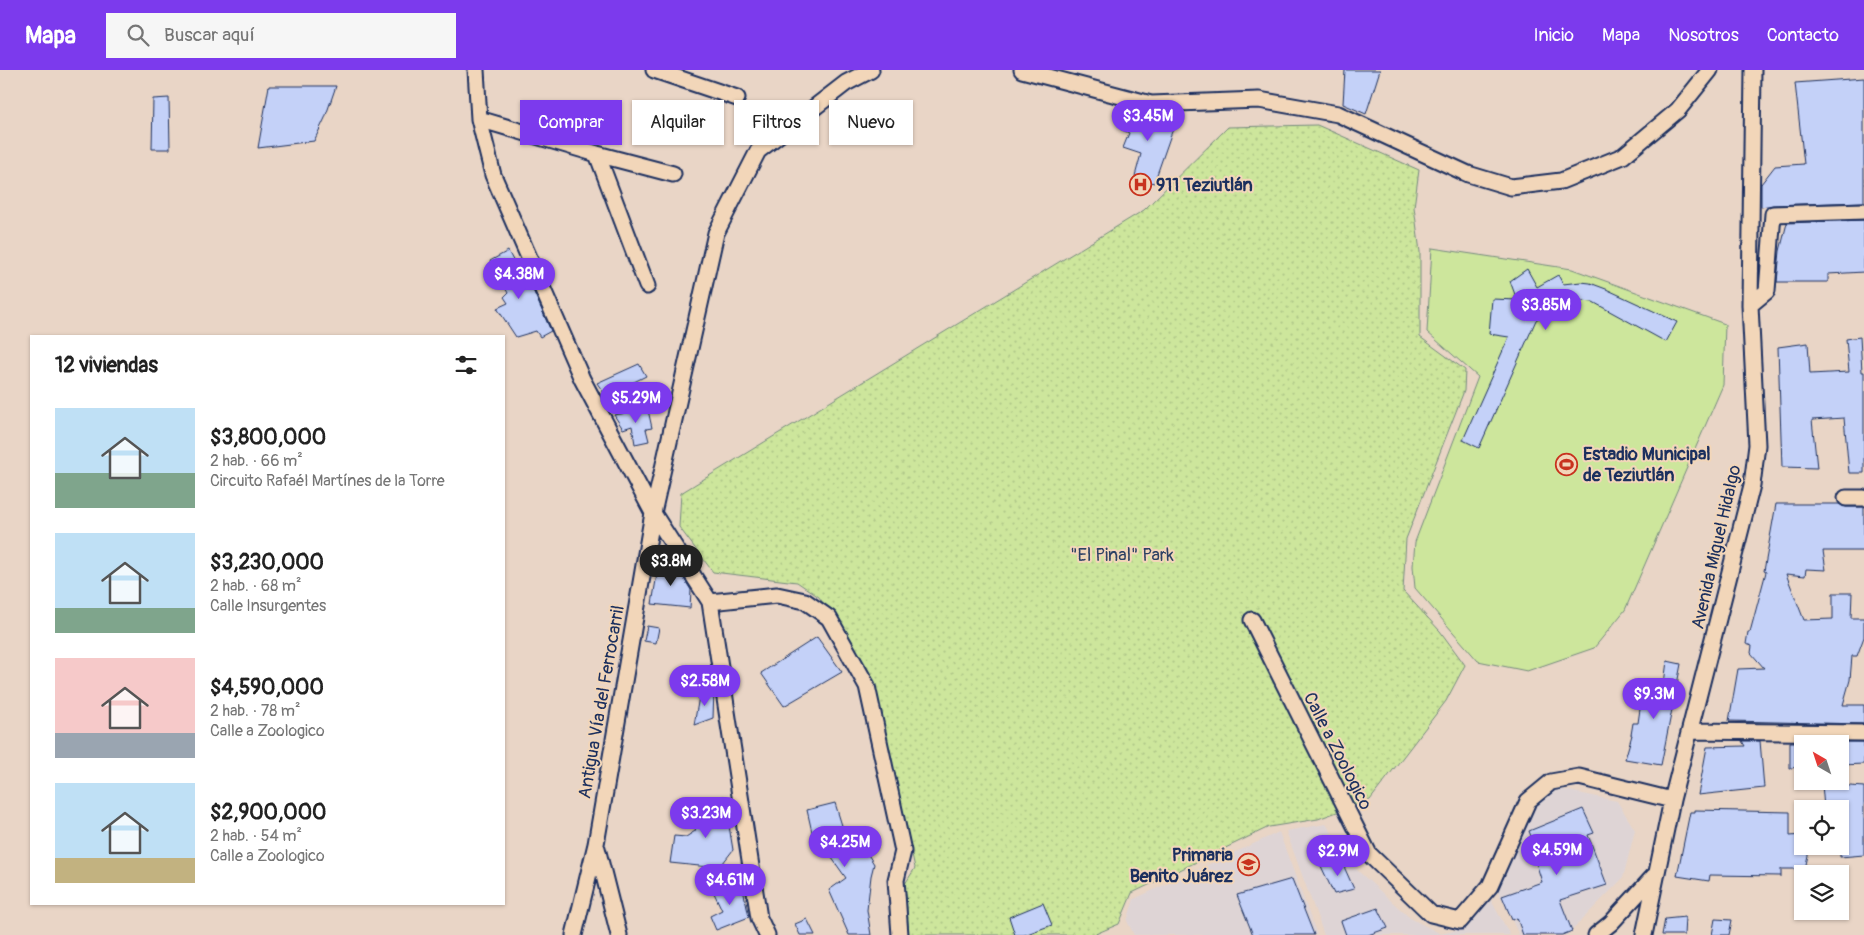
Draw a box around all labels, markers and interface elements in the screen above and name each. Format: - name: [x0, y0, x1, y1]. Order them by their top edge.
- search box: [106, 13, 456, 58]
- text: Mapa: [25, 21, 76, 50]
- icon: search: [124, 21, 152, 49]
- text: Buscar aquí: [164, 23, 255, 47]
- text: Inicio: [1533, 24, 1574, 47]
- text: Mapa: [1602, 24, 1640, 47]
- text: Nosotros: [1668, 24, 1739, 47]
- text: Contacto: [1767, 24, 1839, 47]
- chip: Comprar: [520, 100, 622, 145]
- chip: Alquilar: [632, 100, 724, 145]
- chip: Filtros: [734, 100, 819, 145]
- chip: Nuevo: [829, 100, 913, 145]
- pin: $3.45M: [1107, 100, 1189, 142]
- text: $3.45M: [1123, 106, 1173, 126]
- hospital icon: 911 Teziutlán: [1128, 173, 1152, 197]
- place label: 911 Teziutlán: [1156, 174, 1253, 197]
- pin: $4.38M: [478, 258, 560, 300]
- text: $4.38M: [494, 264, 544, 284]
- pin: $3.85M: [1505, 288, 1587, 331]
- text: $3.85M: [1521, 295, 1571, 315]
- icon: filters: [452, 351, 480, 379]
- text: 12 viviendas: [55, 352, 158, 379]
- pin: $5.29M: [595, 382, 677, 424]
- text: $5.29M: [611, 388, 661, 408]
- text: $3,800,000: [210, 424, 326, 451]
- icon: home: [95, 428, 155, 488]
- place label: Estadio Municipal de Teziutlán: [1583, 443, 1711, 487]
- text: 2 hab. · 66 m²: [210, 451, 303, 471]
- sports icon: Estadio Municipal de Teziutlán: [1555, 452, 1579, 476]
- street label: Avenida Miguel Hidalgo: [1686, 462, 1747, 631]
- text: Circuito Rafaél Martínes de la Torre: [210, 471, 445, 491]
- pin: $3.8M: [636, 544, 706, 587]
- park label: "El Pinal" Park: [1070, 544, 1174, 567]
- text: $3,230,000: [210, 549, 324, 576]
- text: $3.8M: [651, 551, 691, 571]
- icon: home: [95, 553, 155, 613]
- text: 2 hab. · 68 m²: [210, 576, 301, 596]
- text: Calle Insurgentes: [210, 596, 326, 616]
- street label: Antigua Vía del Ferrocarril: [573, 604, 630, 801]
- pin: $2.58M: [664, 664, 746, 707]
- text: $2.58M: [680, 671, 730, 691]
- text: $4,590,000: [210, 674, 324, 701]
- icon: home: [95, 678, 155, 738]
- pin: $9.3M: [1619, 678, 1689, 720]
- text: $9.3M: [1634, 684, 1674, 704]
- street label: Calle a Zoologico: [1298, 689, 1377, 814]
- text: 2 hab. · 78 m²: [210, 701, 301, 721]
- text: Calle a Zoologico: [210, 721, 325, 741]
- north arrow: [1794, 735, 1849, 790]
- map controls: [1794, 735, 1849, 920]
- pin: $3.23M: [665, 796, 747, 839]
- text: $2,900,000: [210, 799, 326, 826]
- button: locate: [1794, 800, 1849, 855]
- icon: home: [95, 803, 155, 863]
- text: $3.23M: [681, 803, 731, 823]
- text: 2 hab. · 54 m²: [210, 826, 302, 846]
- pin: $4.25M: [804, 826, 886, 868]
- text: $4.25M: [820, 832, 870, 852]
- pin: $2.9M: [1303, 834, 1373, 877]
- pin: $4.59M: [1516, 834, 1598, 876]
- text: $4.59M: [1532, 840, 1582, 860]
- text: $2.9M: [1318, 841, 1358, 861]
- place label: Primaria Benito Juárez: [1130, 844, 1234, 888]
- text: Calle a Zoologico: [210, 846, 325, 866]
- school or university icon: Primaria Benito Juárez: [1237, 853, 1261, 877]
- pin: $4.61M: [689, 864, 771, 906]
- button: layers: [1794, 865, 1849, 920]
- text: $4.61M: [706, 870, 754, 890]

